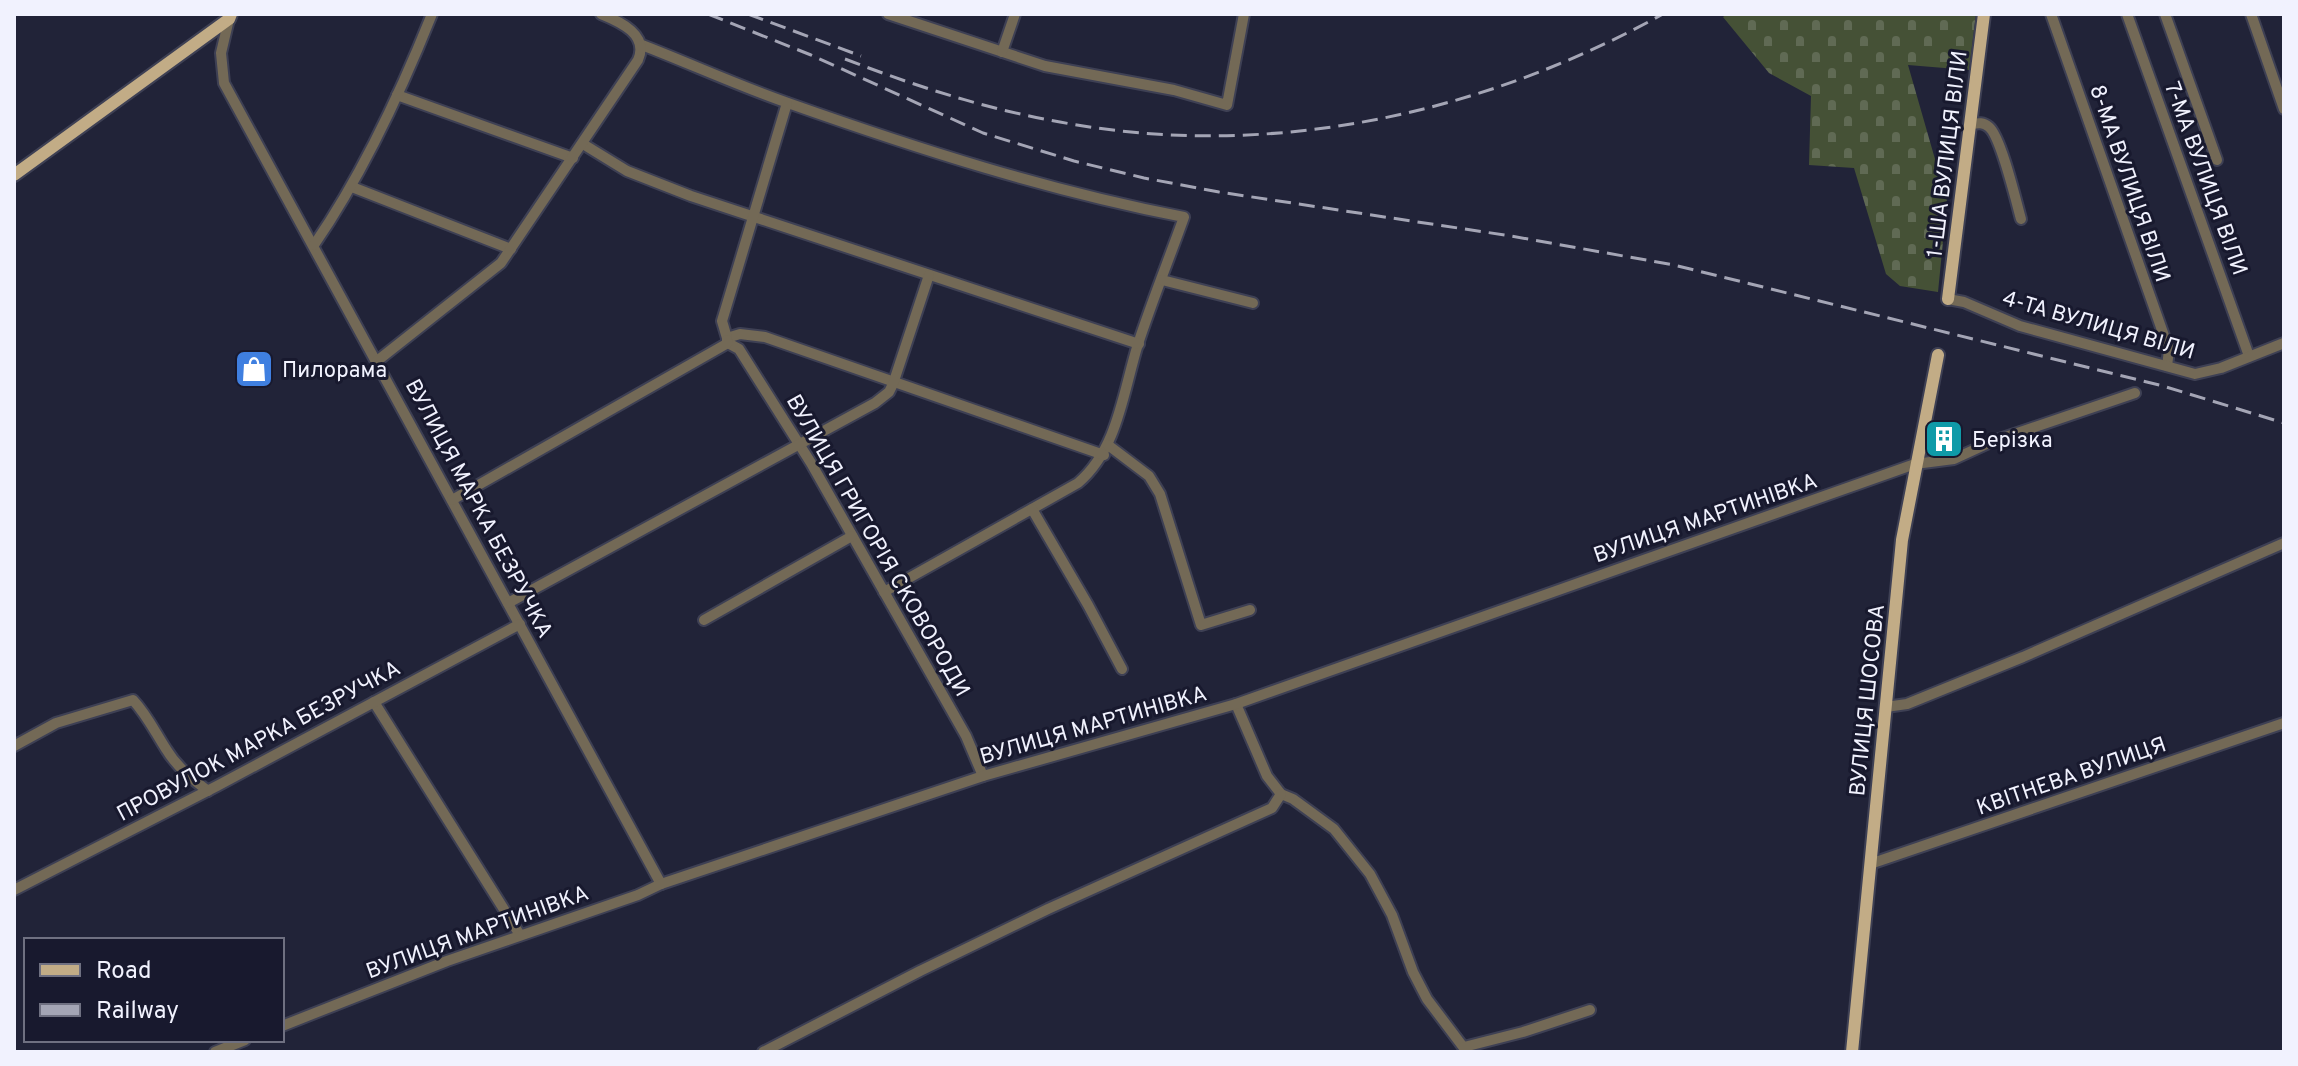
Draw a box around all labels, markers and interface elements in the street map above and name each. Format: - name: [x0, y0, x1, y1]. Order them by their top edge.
- street label: 1-ША ВУЛИЦЯ ВІЛИ: [1922, 49, 1975, 259]
- street label: 7-МА ВУЛИЦЯ ВІЛИ: [2157, 78, 2252, 279]
- street label: 8-МА ВУЛИЦЯ ВІЛИ: [2082, 82, 2175, 286]
- street label: 4-ТА ВУЛИЦЯ ВІЛИ: [1999, 286, 2198, 367]
- shop icon: Пилорама: [233, 348, 275, 390]
- place label: Пилорама: [282, 358, 387, 385]
- street label: ВУЛИЦЯ МАРКА БЕЗРУЧКА: [398, 375, 558, 643]
- street label: ВУЛИЦЯ ГРИГОРІЯ СКОВОРОДИ: [779, 390, 975, 702]
- building icon: Берізка: [1923, 418, 1965, 460]
- place label: Берізка: [1972, 428, 2052, 455]
- street label: ВУЛИЦЯ МАРТИНІВКА: [1590, 468, 1821, 570]
- street label: ВУЛИЦЯ ШОСОВА: [1845, 603, 1892, 798]
- street label: ПРОВУЛОК МАРКА БЕЗРУЧКА: [113, 656, 406, 829]
- street label: ВУЛИЦЯ МАРТИНІВКА: [977, 681, 1210, 772]
- street label: КВІТНЕВА ВУЛИЦЯ: [1973, 732, 2170, 823]
- street label: ВУЛИЦЯ МАРТИНІВКА: [363, 880, 593, 986]
- legend: [24, 938, 284, 1042]
- text: Road: [96, 957, 152, 987]
- text: Railway: [96, 997, 179, 1027]

